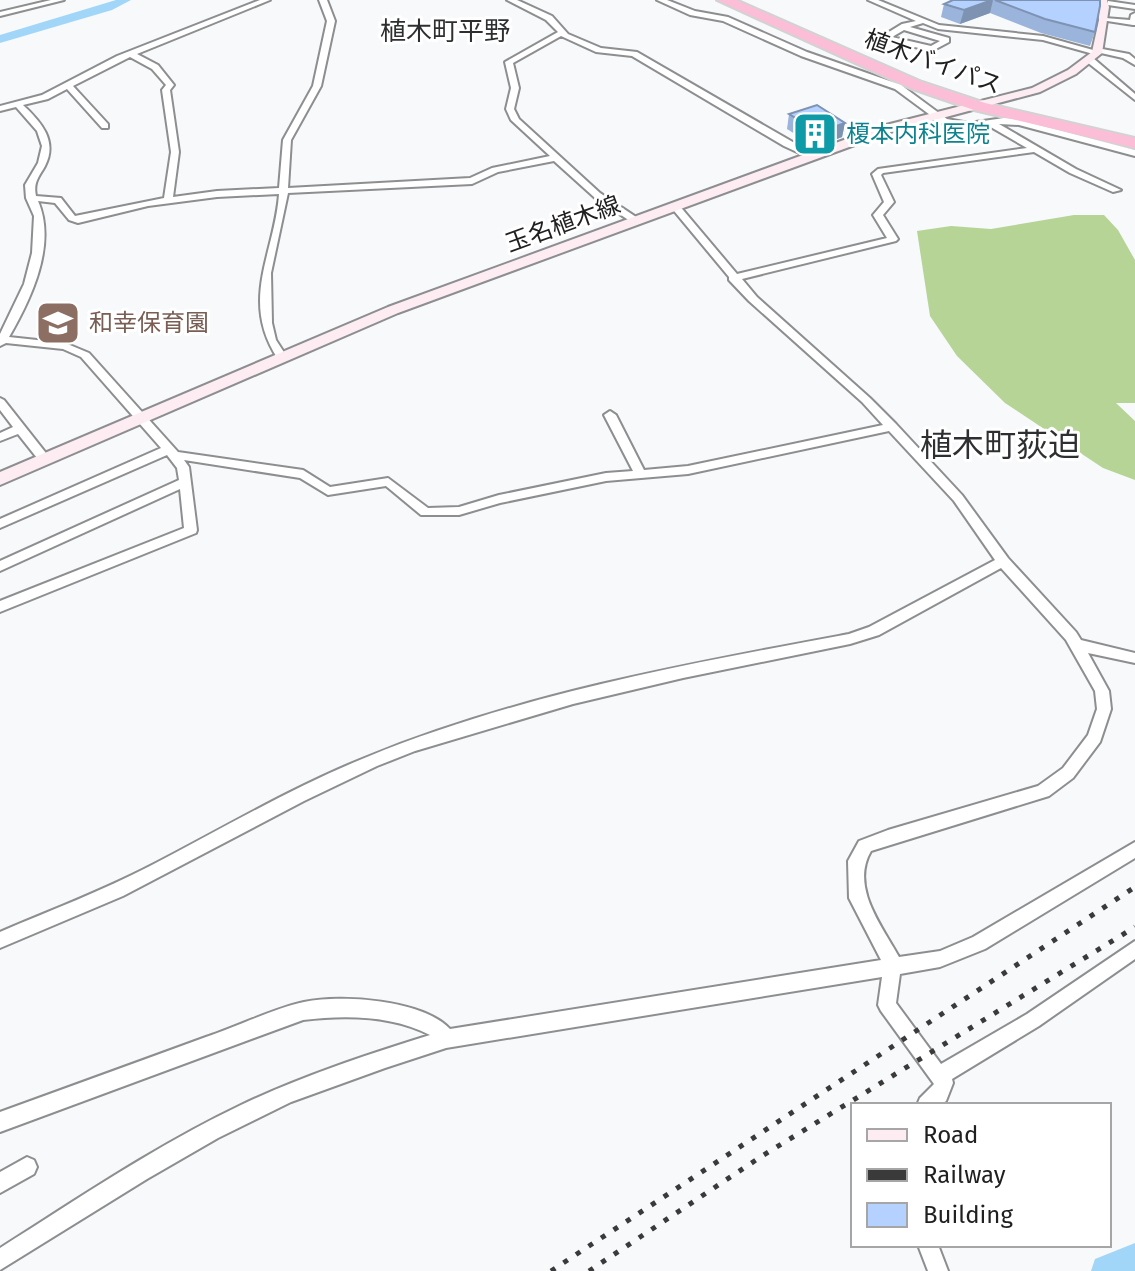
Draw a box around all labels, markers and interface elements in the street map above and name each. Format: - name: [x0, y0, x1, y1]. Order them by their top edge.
- district label: 植木町平野: [380, 16, 510, 47]
- street label: 植木バイパス: [861, 24, 1005, 100]
- building icon: 榎本内科医院: [791, 110, 839, 158]
- place label: 榎本内科医院: [846, 120, 990, 148]
- street label: 玉名植木線: [502, 190, 624, 258]
- school or university icon: 和幸保育園: [34, 299, 82, 347]
- place label: 和幸保育園: [89, 309, 209, 337]
- district label: 植木町荻迫: [920, 426, 1080, 464]
- legend: [851, 1103, 1111, 1247]
- text: Road: [923, 1121, 978, 1149]
- text: Railway: [923, 1161, 1006, 1189]
- text: Building: [923, 1201, 1013, 1229]

